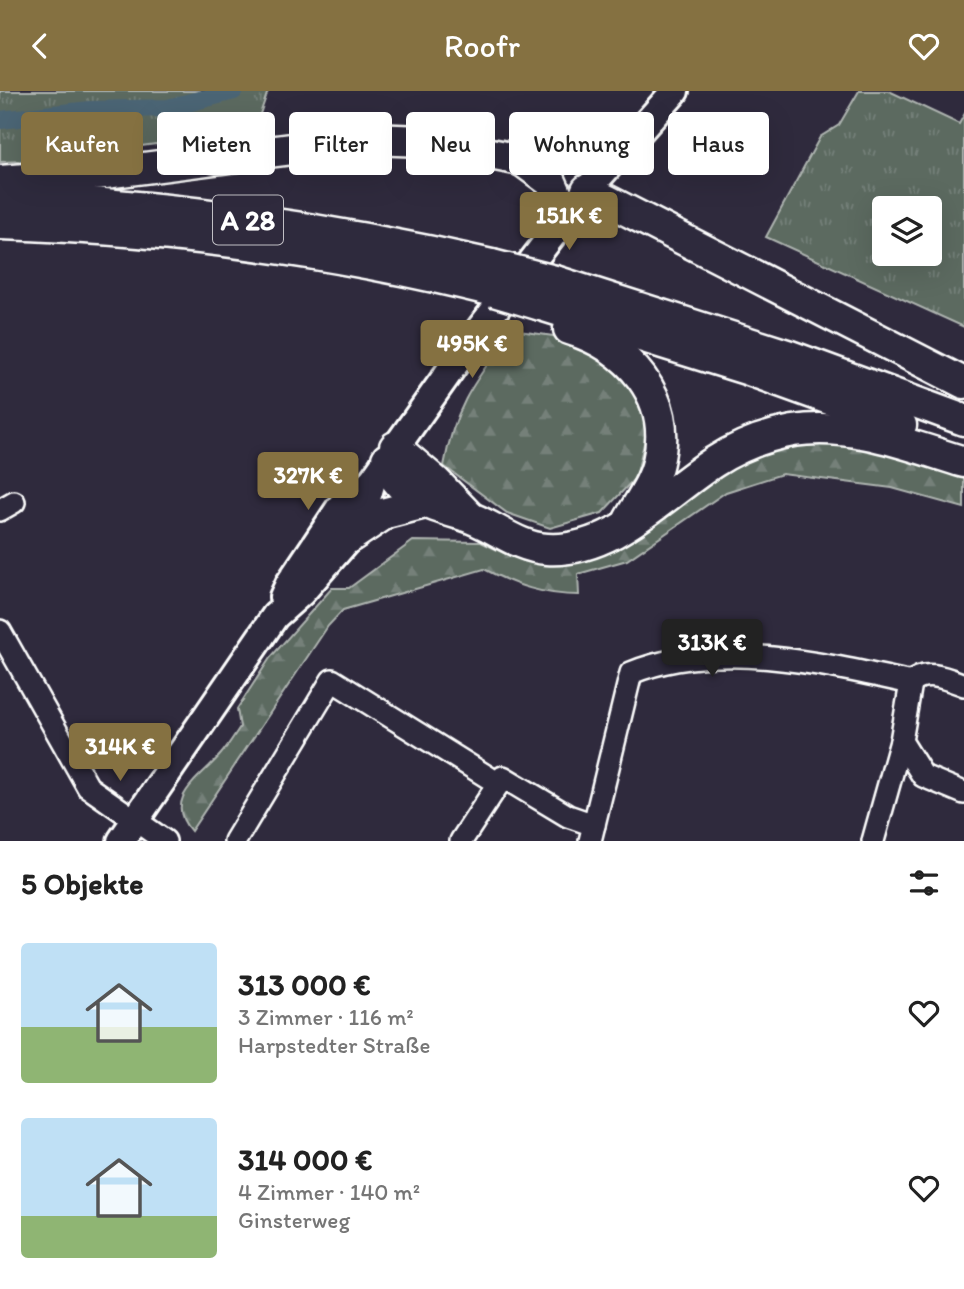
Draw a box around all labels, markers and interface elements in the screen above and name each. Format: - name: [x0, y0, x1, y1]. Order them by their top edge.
- icon: back: [21, 27, 59, 65]
- text: Roofr: [444, 27, 520, 65]
- icon: heart: [905, 27, 943, 65]
- chip: Kaufen: [21, 112, 143, 175]
- chip: Mieten: [157, 112, 275, 175]
- chip: Filter: [289, 112, 392, 175]
- chip: Neu: [406, 112, 495, 175]
- chip: Wohnung: [509, 112, 654, 175]
- chip: Haus: [668, 112, 769, 175]
- pin: 151K €: [512, 193, 626, 252]
- road number: A 28: [213, 195, 283, 245]
- map controls: [872, 196, 942, 266]
- button: layers: [872, 196, 942, 266]
- text: 151K €: [536, 201, 602, 229]
- pin: 495K €: [415, 321, 529, 380]
- text: 495K €: [437, 329, 507, 357]
- pin: 327K €: [251, 453, 365, 512]
- text: 327K €: [273, 461, 343, 489]
- pin: 313K €: [655, 619, 769, 679]
- text: 313K €: [678, 628, 746, 656]
- pin: 314K €: [63, 723, 177, 783]
- text: 314K €: [85, 732, 155, 760]
- icon: filters: [905, 864, 943, 902]
- text: 5 Objekte: [21, 865, 144, 902]
- text: 313 000 €: [238, 966, 371, 1003]
- icon: home: [77, 971, 161, 1055]
- icon: heart: [905, 994, 943, 1032]
- text: 3 Zimmer · 116 m²: [238, 1003, 414, 1031]
- text: Harpstedter Straße: [238, 1031, 430, 1059]
- text: 314 000 €: [238, 1141, 372, 1178]
- icon: home: [77, 1146, 161, 1230]
- icon: heart: [905, 1169, 943, 1207]
- text: 4 Zimmer · 140 m²: [238, 1178, 420, 1206]
- text: Ginsterweg: [238, 1206, 350, 1234]

